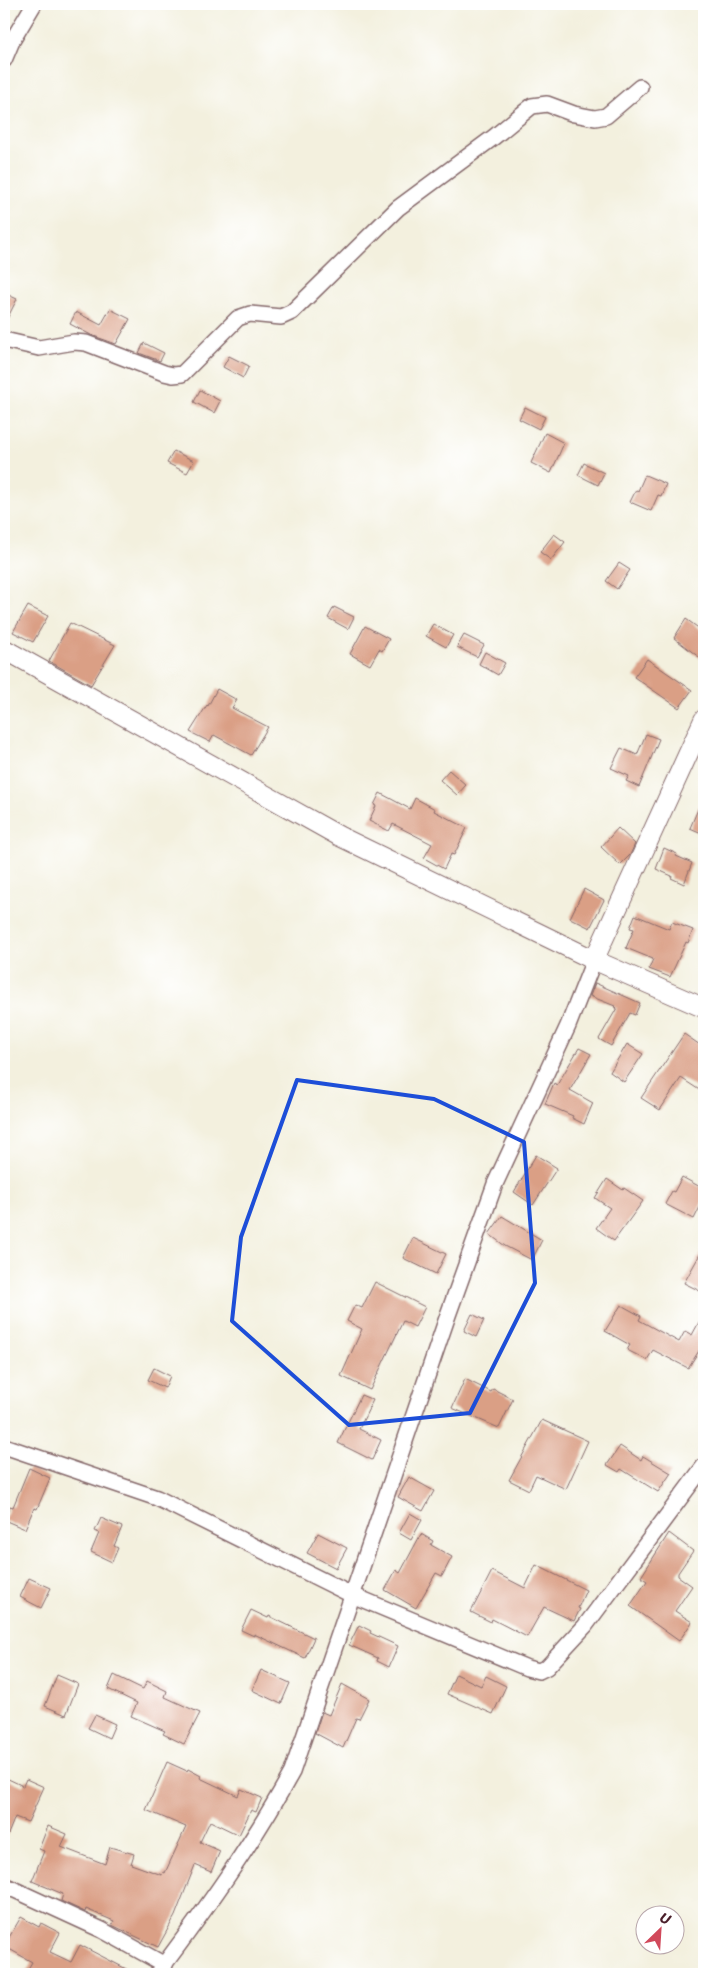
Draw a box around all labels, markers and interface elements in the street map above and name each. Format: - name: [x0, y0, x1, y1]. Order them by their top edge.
- text: U: [656, 1905, 675, 1932]
- north arrow: [636, 1906, 686, 1956]

